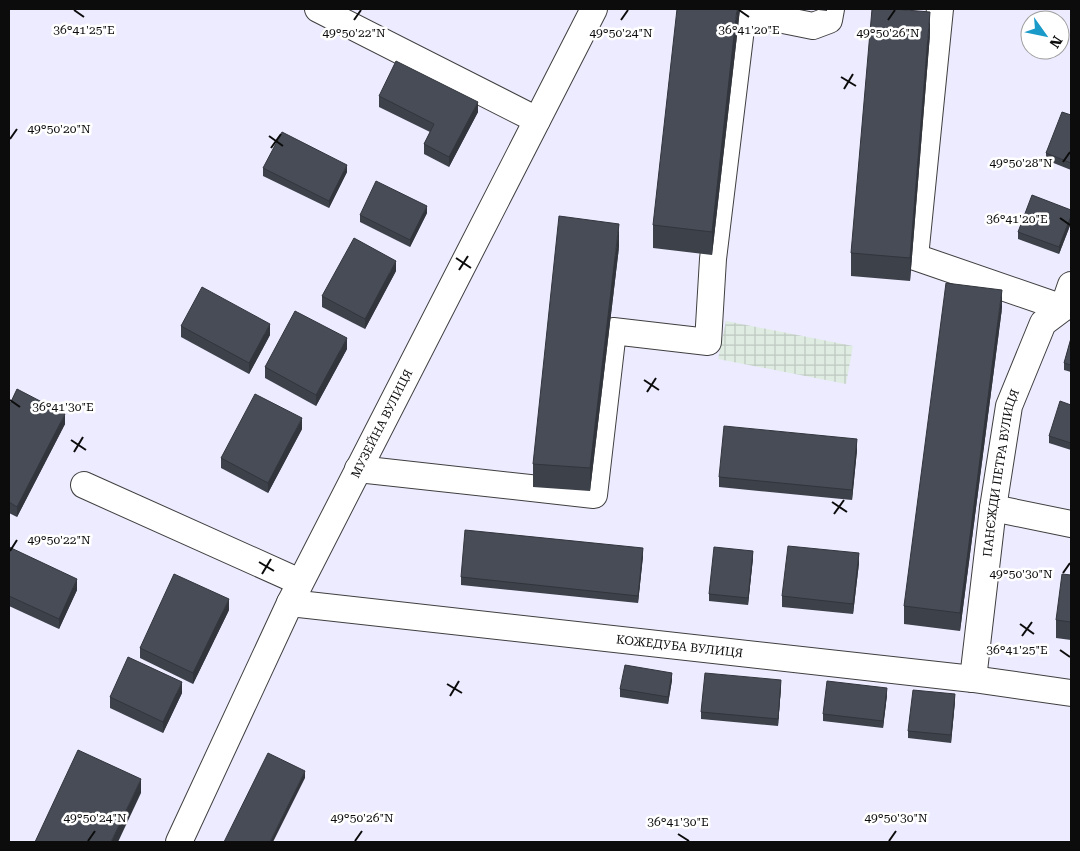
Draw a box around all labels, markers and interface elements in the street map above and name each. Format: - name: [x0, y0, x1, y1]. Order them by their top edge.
- north arrow: [1020, 10, 1070, 60]
- text: 36°41'25"E: [53, 23, 115, 37]
- text: 36°41'20"E: [718, 23, 780, 37]
- text: 49°50'22"N: [322, 26, 386, 40]
- text: 49°50'24"N: [589, 26, 653, 40]
- text: 49°50'26"N: [856, 26, 920, 40]
- text: N: [1046, 33, 1066, 51]
- text: 49°50'20"N: [27, 122, 91, 136]
- text: 49°50'28"N: [989, 156, 1053, 170]
- text: 36°41'20"E: [986, 212, 1048, 226]
- street label: МУЗЕЙНА ВУЛИЦЯ: [348, 367, 415, 480]
- street label: ПАНЄЖДИ ПЕТРА ВУЛИЦЯ: [980, 387, 1022, 558]
- text: 36°41'30"E: [32, 400, 94, 414]
- text: 49°50'22"N: [27, 533, 91, 547]
- text: 49°50'30"N: [989, 567, 1053, 581]
- street label: КОЖЕДУБА ВУЛИЦЯ: [615, 632, 744, 660]
- text: 36°41'25"E: [986, 643, 1048, 657]
- text: 49°50'24"N: [63, 811, 127, 825]
- text: 49°50'26"N: [330, 811, 394, 825]
- text: 49°50'30"N: [864, 811, 928, 825]
- text: 36°41'30"E: [647, 815, 709, 829]

